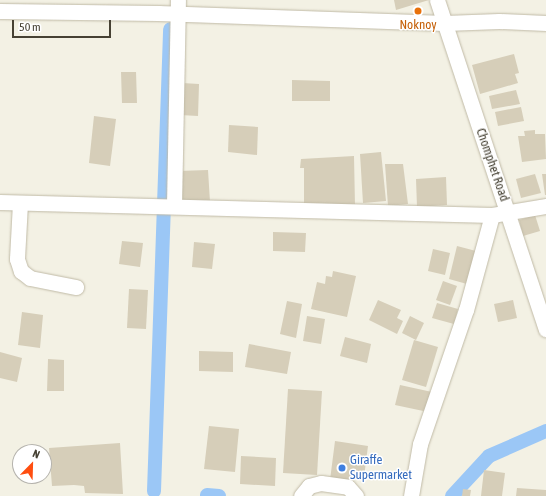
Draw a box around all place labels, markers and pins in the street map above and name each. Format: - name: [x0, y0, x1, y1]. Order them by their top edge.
- marker: Noknoy: [413, 6, 423, 16]
- place label: Noknoy: [399, 17, 437, 33]
- place label: Giraffe Supermarket: [350, 453, 412, 484]
- marker: Giraffe Supermarket: [337, 463, 347, 473]

